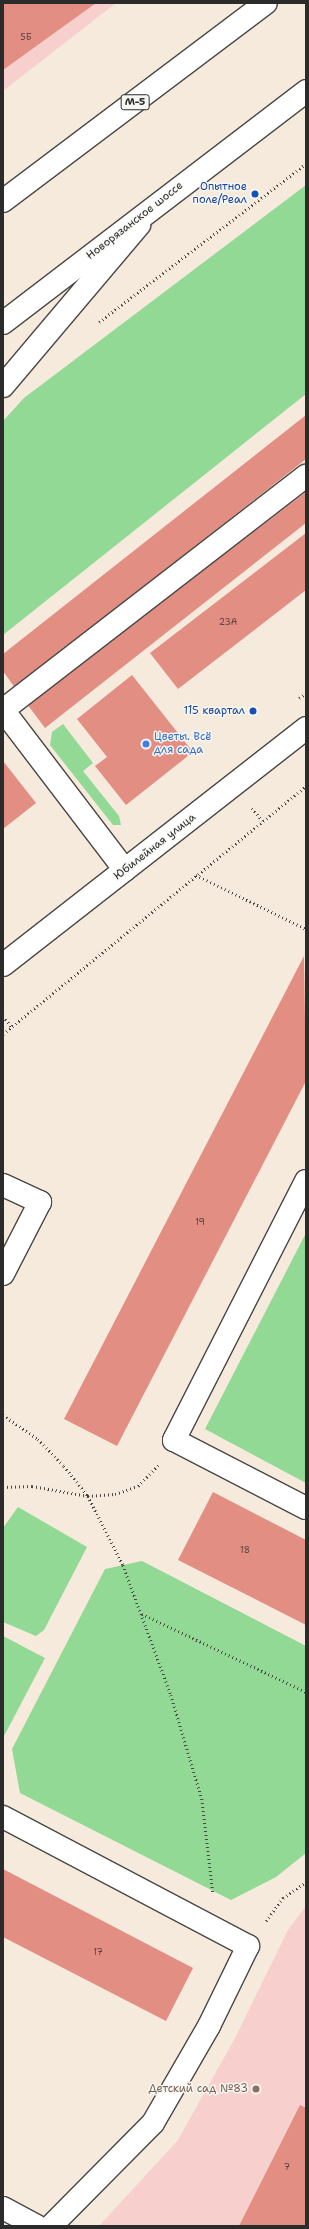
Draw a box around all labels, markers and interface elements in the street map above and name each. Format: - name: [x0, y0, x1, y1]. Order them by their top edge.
- house number: 5Б: [20, 32, 32, 42]
- road number: М-5: [120, 94, 150, 110]
- street label: Новорязанское шоссе: [84, 179, 186, 263]
- place label: Опытное поле/Реал: [193, 181, 247, 207]
- marker: Опытное поле/Реал: [250, 189, 260, 199]
- house number: 23А: [219, 617, 237, 627]
- place label: 115 квартал: [183, 704, 245, 718]
- marker: 115 квартал: [248, 706, 258, 716]
- place label: Цветы. Всё для сада: [154, 731, 211, 757]
- marker: Цветы. Всё для сада: [141, 739, 151, 749]
- street label: Юбилейная улица: [112, 811, 198, 883]
- house number: 19: [195, 1217, 205, 1227]
- house number: 18: [240, 1545, 250, 1555]
- house number: 17: [93, 1947, 103, 1957]
- place label: Детский сад №83: [148, 2082, 248, 2096]
- marker: Детский сад №83: [251, 2084, 261, 2094]
- house number: 7: [284, 2162, 290, 2172]

